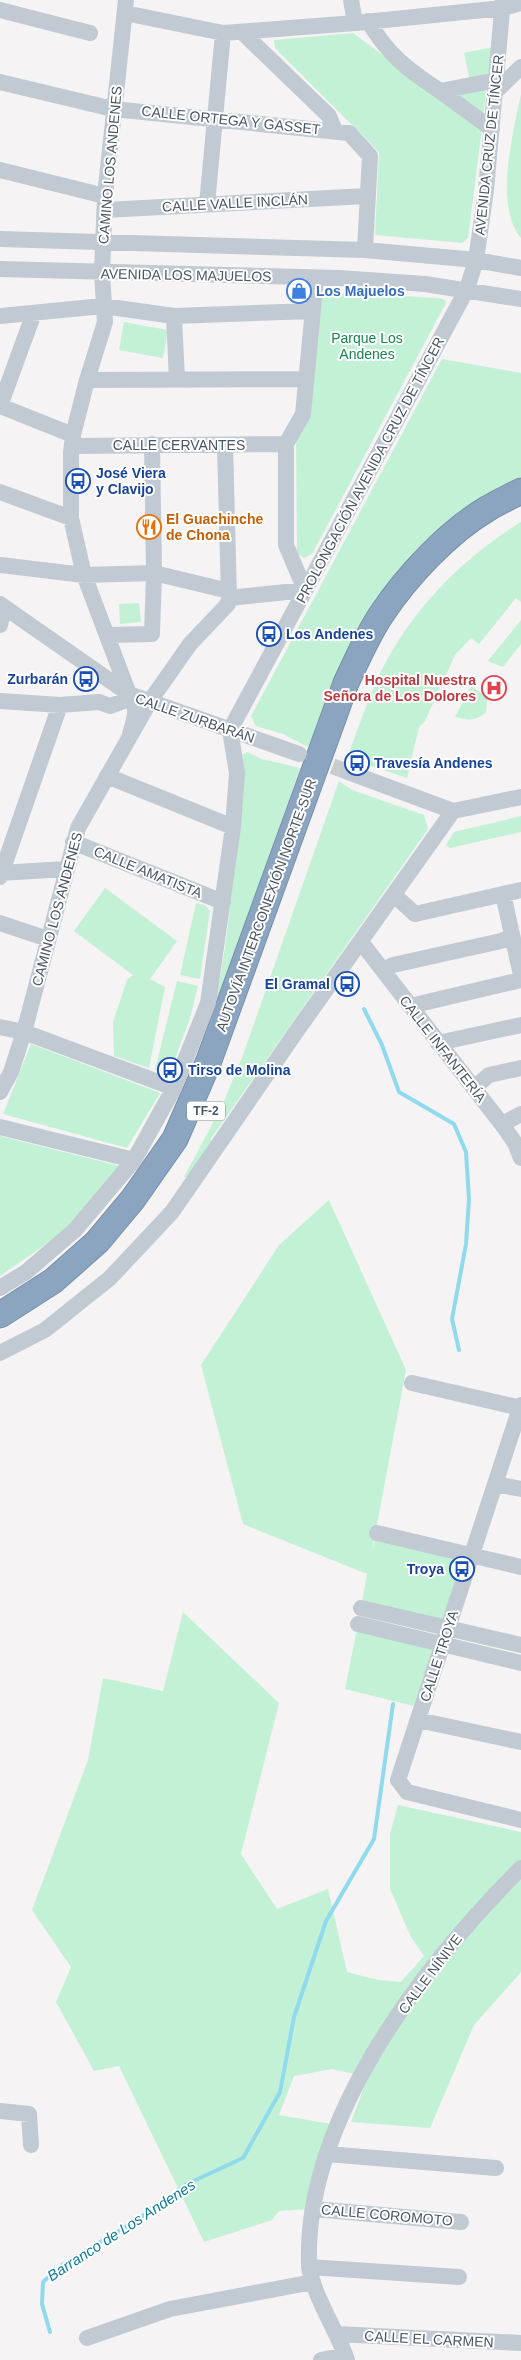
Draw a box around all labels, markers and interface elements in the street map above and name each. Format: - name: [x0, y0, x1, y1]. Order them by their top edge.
- street label: AVENIDA CRUZ DE TÍNCER: [472, 54, 506, 236]
- street label: CAMINO LOS ANDENES: [95, 85, 125, 245]
- street label: CALLE ORTEGA Y GASSET: [141, 103, 322, 137]
- street label: CALLE VALLE INCLÁN: [162, 191, 308, 215]
- street label: AVENIDA LOS MAJUELOS: [100, 266, 272, 284]
- shop icon: Los Majuelos: [286, 278, 312, 304]
- place label: Los Majuelos: [316, 283, 405, 299]
- park label: Parque Los Andenes: [331, 330, 403, 362]
- street label: PROLONGACIÓN AVENIDA CRUZ DE TÍNCER: [293, 334, 447, 606]
- street label: CALLE CERVANTES: [113, 437, 245, 453]
- place label: José Viera y Clavijo: [96, 465, 166, 497]
- bus stop icon: José Viera y Clavijo: [65, 468, 91, 494]
- place label: El Guachinche de Chona: [166, 511, 263, 543]
- restaurant icon: El Guachinche de Chona: [136, 514, 162, 540]
- bus stop icon: Los Andenes: [256, 621, 282, 647]
- place label: Los Andenes: [286, 626, 374, 642]
- bus stop icon: Zurbarán: [73, 666, 99, 692]
- place label: Zurbarán: [7, 671, 68, 687]
- place label: Hospital Nuestra Señora de Los Dolores: [324, 672, 476, 704]
- hospital icon: Hospital Nuestra Señora de Los Dolores: [481, 675, 507, 701]
- street label: CALLE ZURBARÁN: [133, 690, 257, 746]
- bus stop icon: Travesía Andenes: [344, 750, 370, 776]
- place label: Travesía Andenes: [374, 755, 493, 771]
- street label: AUTOVÍA INTERCONEXIÓN NORTE-SUR: [213, 776, 319, 1034]
- street label: CAMINO LOS ANDENES: [29, 830, 85, 988]
- street label: CALLE AMATISTA: [92, 843, 205, 901]
- bus stop icon: El Gramal: [334, 971, 360, 997]
- place label: El Gramal: [265, 976, 330, 992]
- street label: CALLE INFANTERÍA: [396, 993, 490, 1106]
- bus stop icon: Tirso de Molina: [157, 1057, 183, 1083]
- place label: Tirso de Molina: [188, 1062, 291, 1078]
- road number: TF-2: [187, 1102, 225, 1120]
- bus stop icon: Troya: [449, 1556, 475, 1582]
- place label: Troya: [407, 1561, 444, 1577]
- street label: CALLE TROYA: [417, 1608, 462, 1704]
- street label: CALLE NÍNIVE: [395, 1931, 465, 2017]
- water label: Barranco de Los Andenes: [44, 2176, 199, 2284]
- street label: CALLE COROMOTO: [321, 2201, 454, 2229]
- street label: CALLE EL CARMEN: [364, 2328, 494, 2350]

